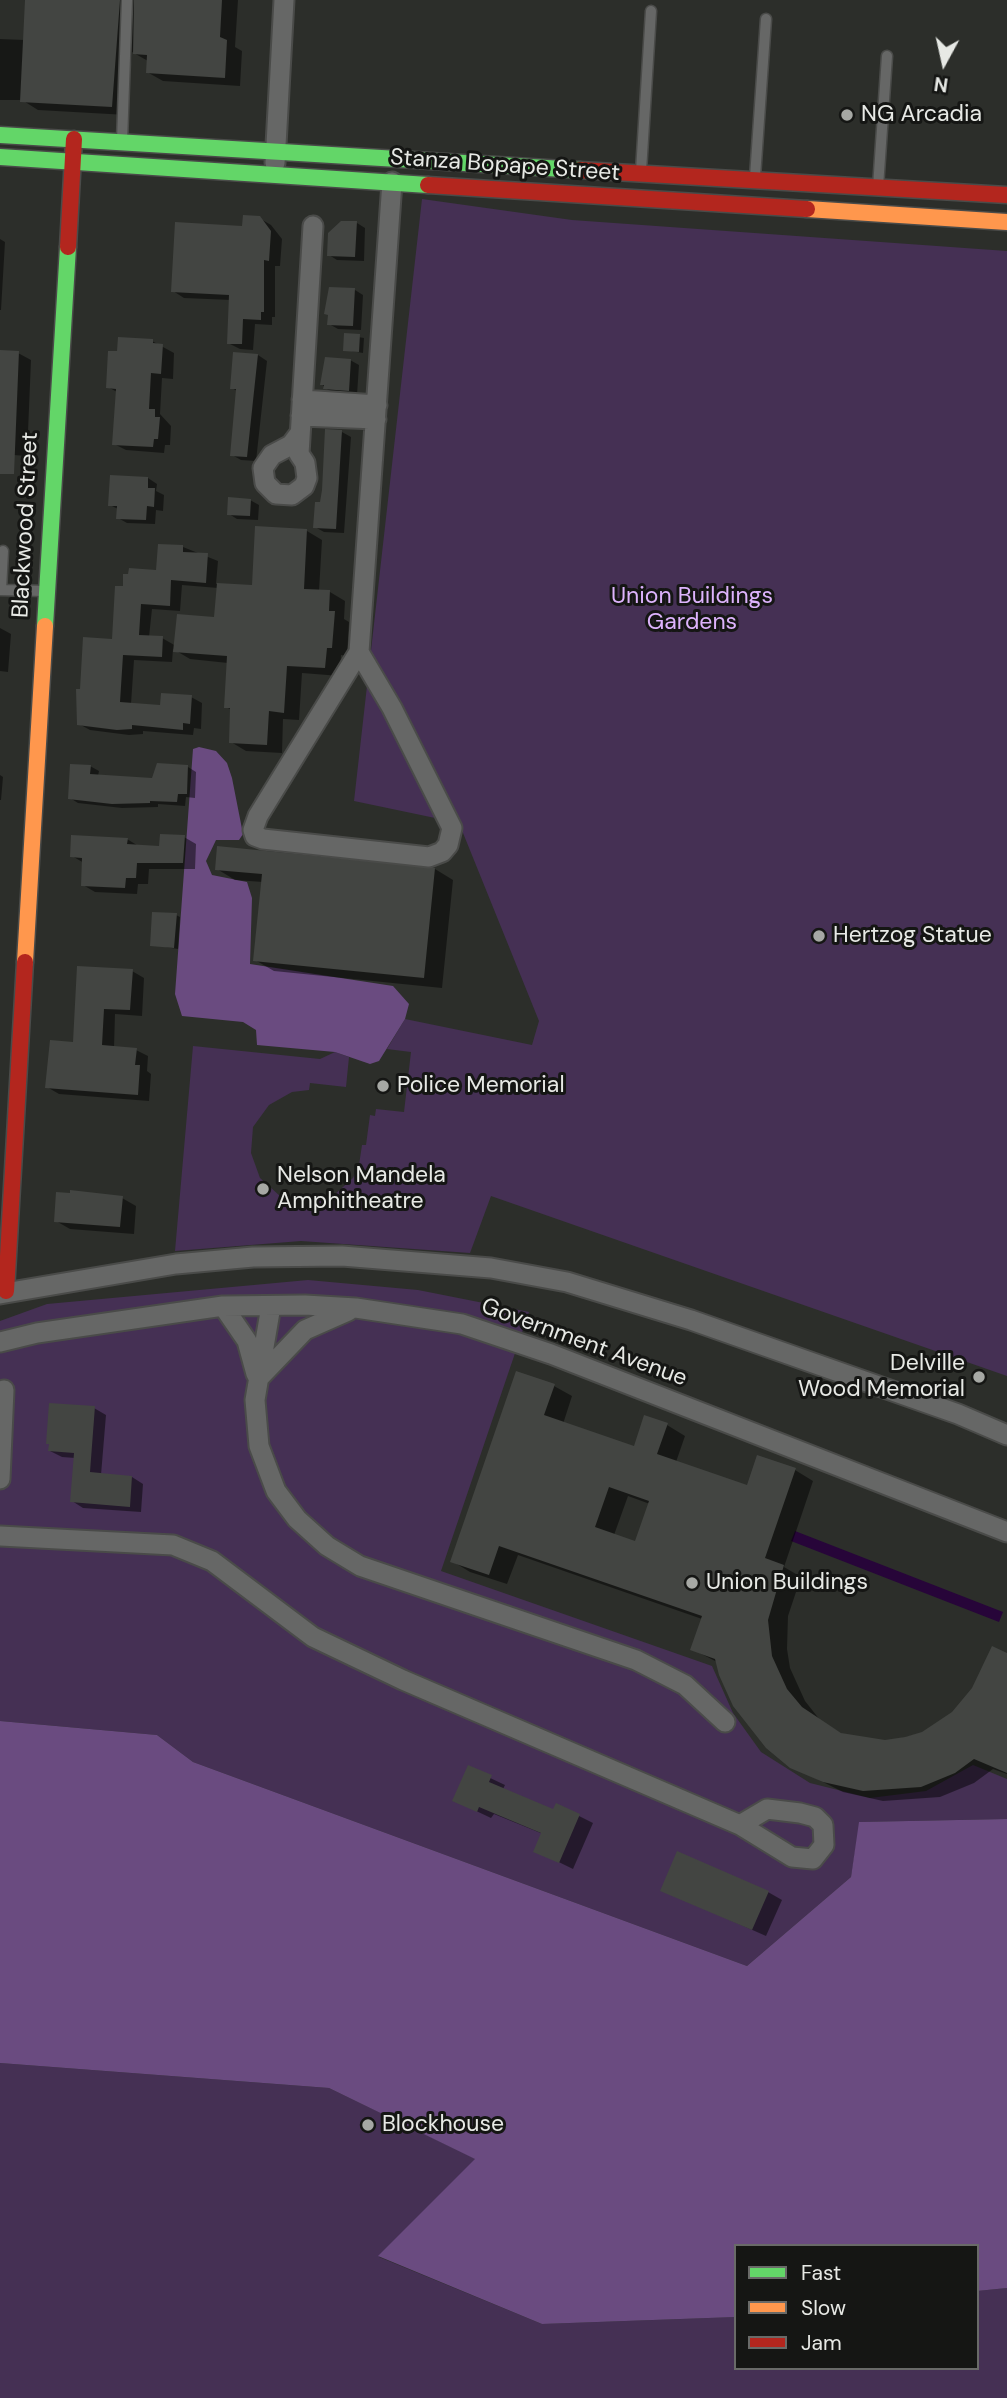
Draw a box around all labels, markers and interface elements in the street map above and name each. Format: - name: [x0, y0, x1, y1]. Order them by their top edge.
- north arrow: [909, 28, 979, 98]
- text: N: [932, 71, 950, 98]
- place label: NG Arcadia: [861, 101, 982, 129]
- marker: NG Arcadia: [839, 107, 855, 123]
- street label: Stanza Bopape Street: [389, 144, 621, 188]
- street label: Blackwood Street: [7, 431, 45, 619]
- park label: Union Buildings Gardens: [611, 583, 773, 637]
- place label: Hertzog Statue: [833, 922, 992, 950]
- marker: Hertzog Statue: [811, 928, 827, 944]
- place label: Police Memorial: [397, 1072, 565, 1100]
- marker: Police Memorial: [375, 1078, 391, 1094]
- place label: Nelson Mandela Amphitheatre: [277, 1162, 446, 1216]
- marker: Nelson Mandela Amphitheatre: [255, 1181, 271, 1197]
- street label: Government Avenue: [477, 1293, 691, 1393]
- place label: Delville Wood Memorial: [798, 1350, 965, 1404]
- marker: Delville Wood Memorial: [971, 1369, 987, 1385]
- place label: Union Buildings: [706, 1569, 868, 1597]
- marker: Union Buildings: [684, 1575, 700, 1591]
- place label: Blockhouse: [382, 2111, 504, 2139]
- marker: Blockhouse: [360, 2117, 376, 2133]
- legend: [734, 2244, 979, 2370]
- text: Fast: [801, 2259, 841, 2287]
- text: Slow: [801, 2294, 846, 2322]
- text: Jam: [801, 2329, 842, 2357]

